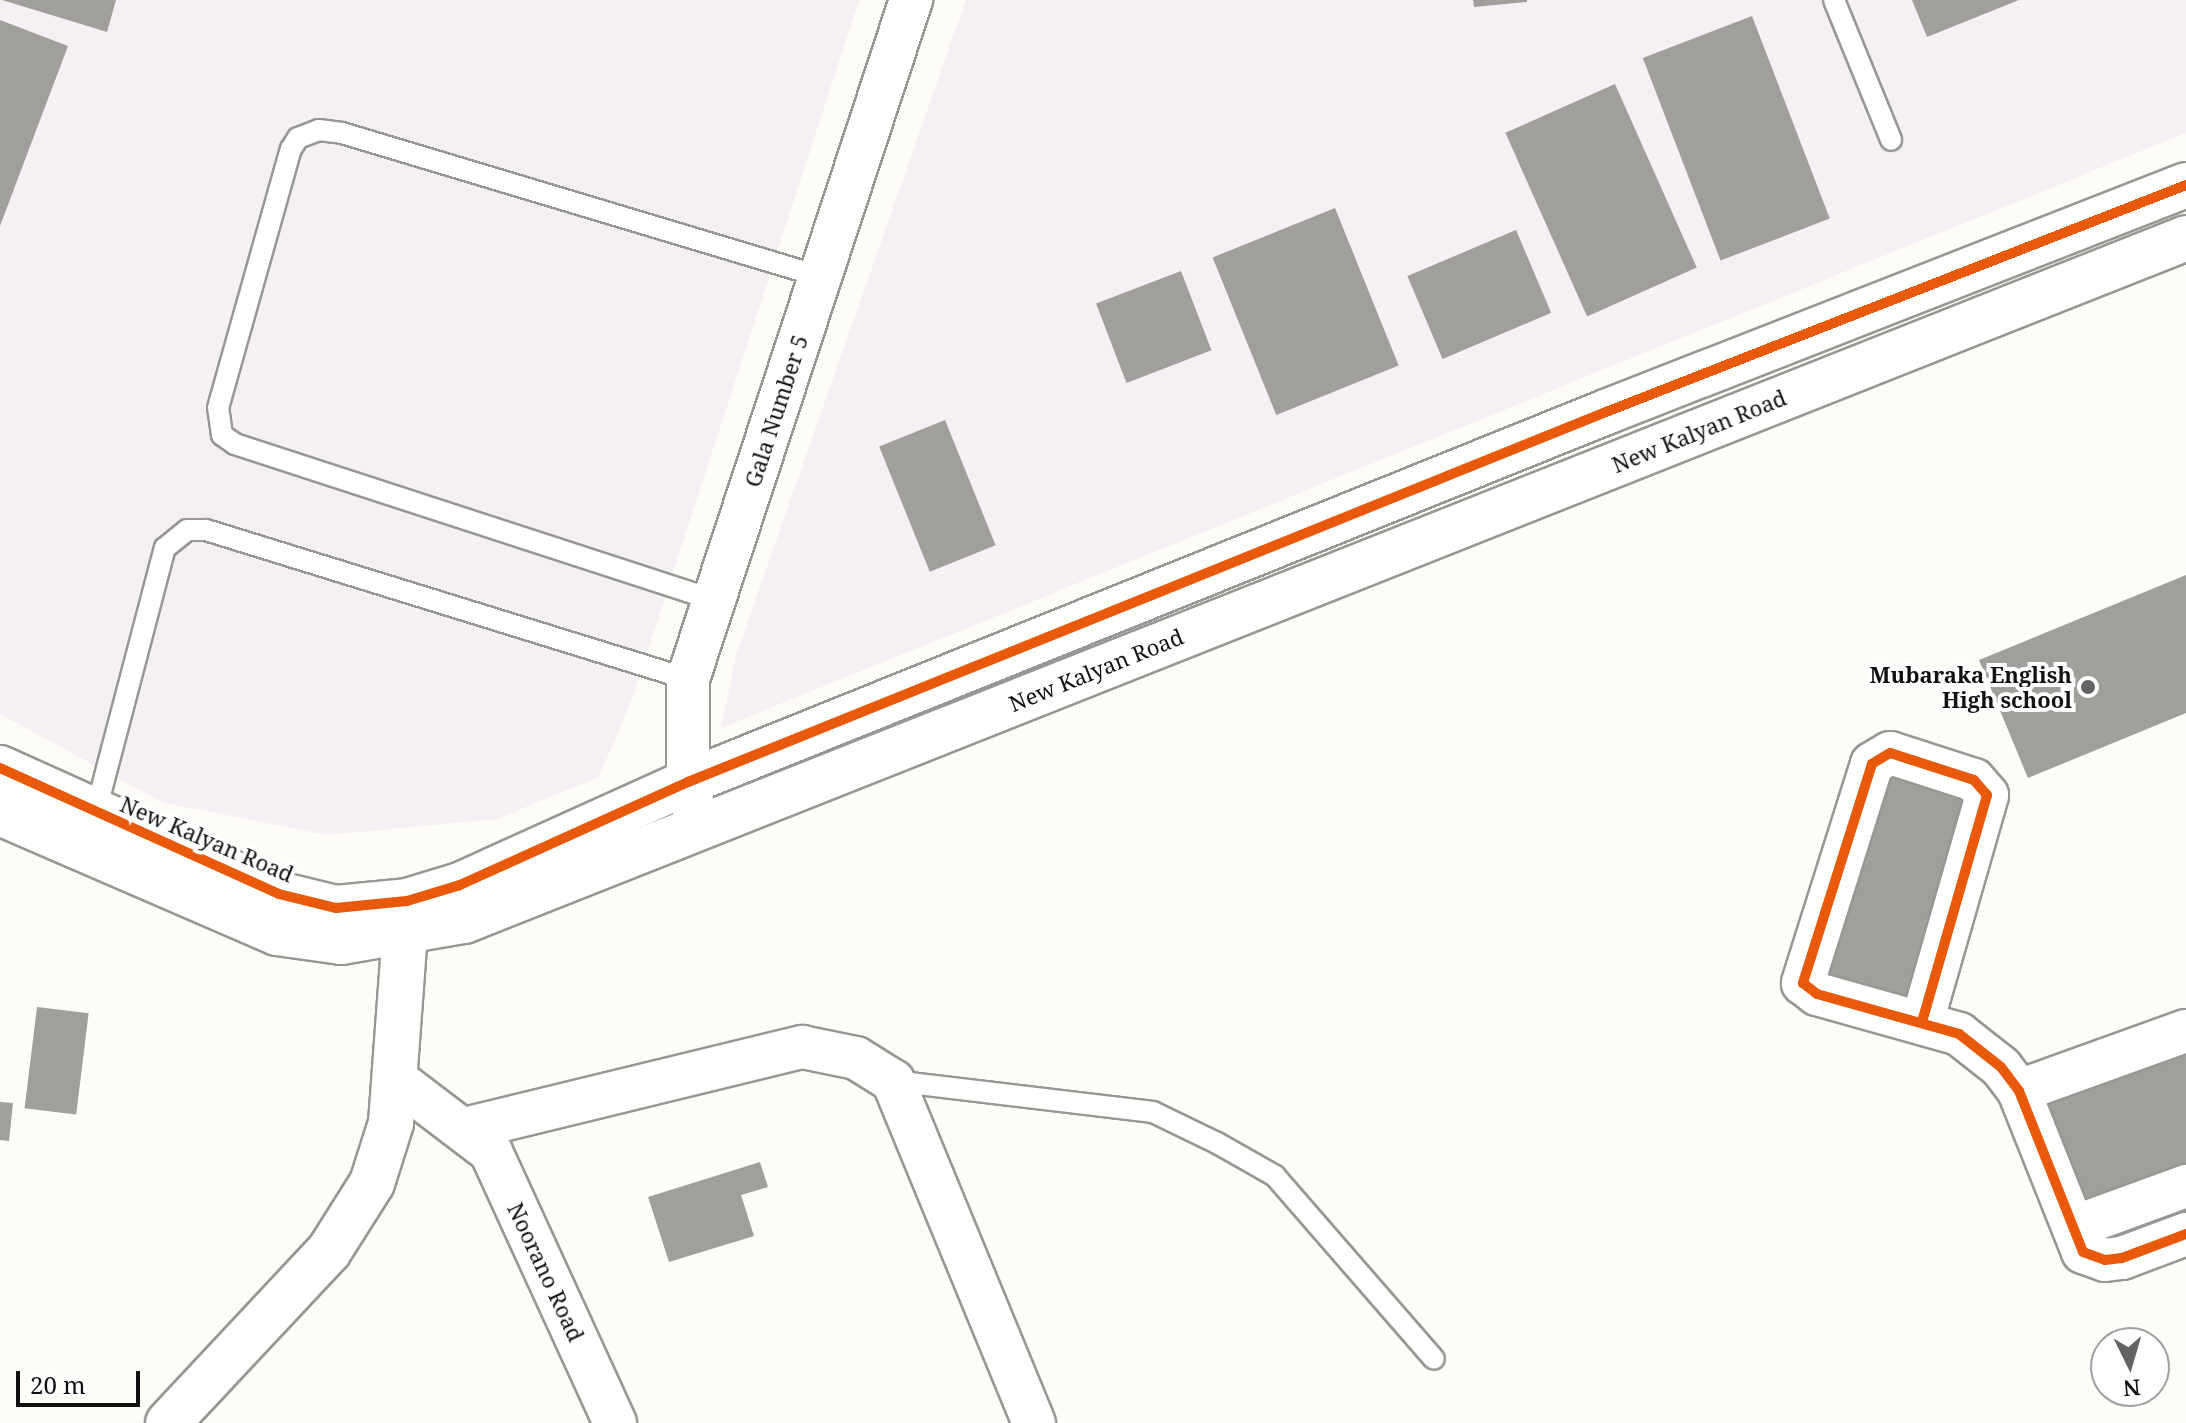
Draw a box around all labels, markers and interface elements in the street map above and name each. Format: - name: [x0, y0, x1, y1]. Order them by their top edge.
- street label: Gala Number 5: [739, 332, 813, 490]
- street label: New Kalyan Road: [1608, 384, 1790, 478]
- street label: New Kalyan Road: [1005, 623, 1187, 717]
- place label: Mubaraka English High school: [1870, 661, 2072, 712]
- marker: Mubaraka English High school: [2079, 678, 2097, 696]
- street label: New Kalyan Road: [116, 791, 298, 887]
- street label: Noorano Road: [502, 1198, 590, 1346]
- north arrow: [2090, 1327, 2170, 1407]
- scale bar: [20, 1355, 144, 1405]
- text: 20 m: [30, 1368, 86, 1401]
- text: N: [2122, 1373, 2142, 1405]

